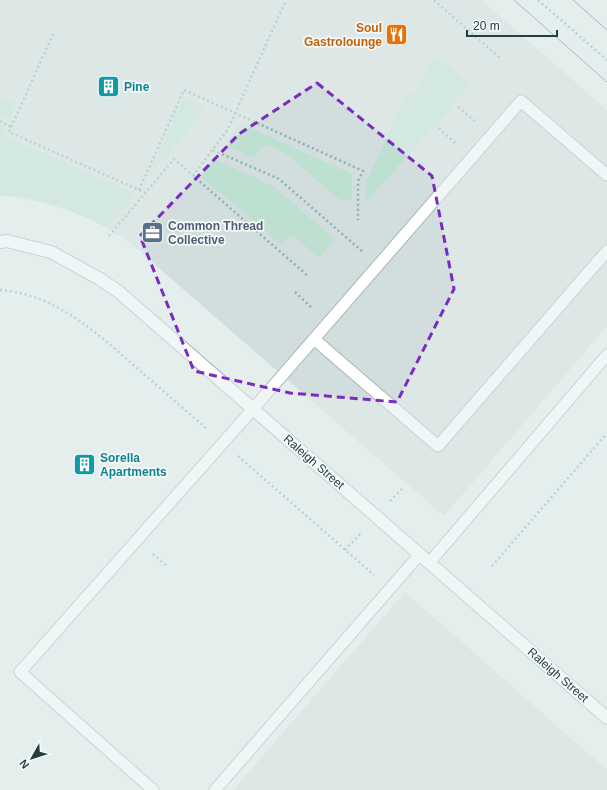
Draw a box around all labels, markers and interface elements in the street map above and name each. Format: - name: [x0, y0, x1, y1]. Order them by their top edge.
- scale bar: [467, 12, 557, 38]
- text: 20 m: [473, 19, 500, 33]
- place label: Soul Gastrolounge: [304, 21, 382, 49]
- restaurant icon: Soul Gastrolounge: [384, 22, 410, 48]
- building icon: Pine: [95, 74, 121, 100]
- place label: Pine: [124, 80, 150, 94]
- place label: Common Thread Collective: [168, 219, 263, 247]
- office icon: Common Thread Collective: [139, 220, 165, 246]
- street label: Raleigh Street: [281, 432, 348, 493]
- place label: Sorella Apartments: [100, 451, 167, 479]
- building icon: Sorella Apartments: [72, 452, 98, 478]
- street label: Raleigh Street: [525, 645, 592, 706]
- north arrow: [12, 738, 52, 778]
- text: N: [17, 757, 31, 771]

